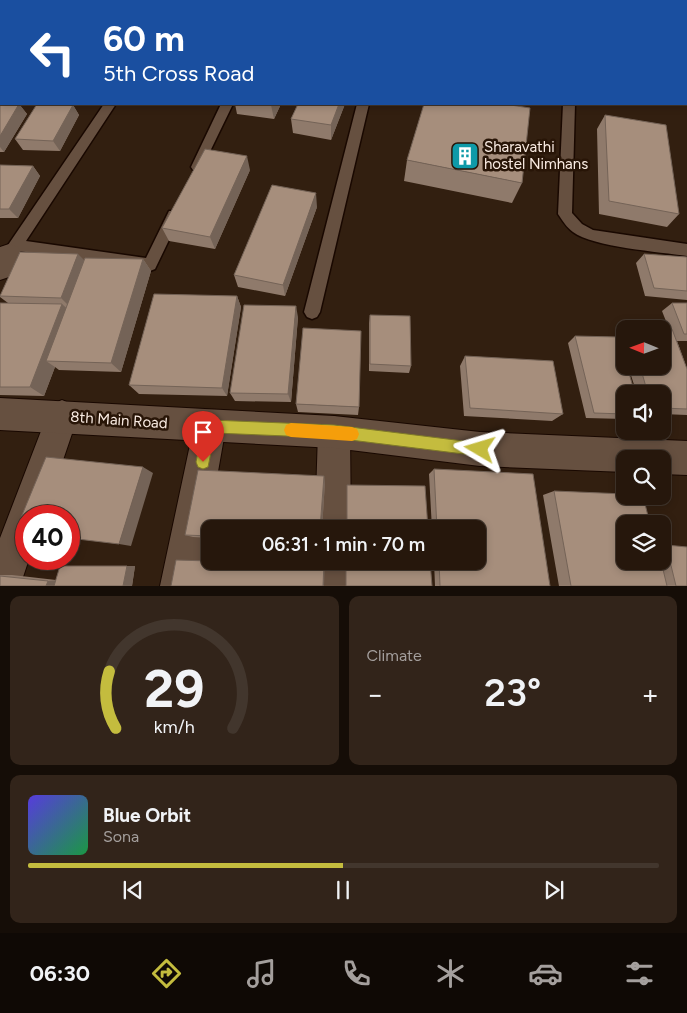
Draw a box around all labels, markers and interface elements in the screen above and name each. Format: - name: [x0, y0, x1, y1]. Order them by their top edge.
- text: 60 m: [103, 18, 185, 60]
- icon: left: [20, 20, 85, 85]
- text: 5th Cross Road: [103, 60, 254, 87]
- place label: Sharavathi hostel Nimhans: [484, 138, 588, 173]
- building icon: Sharavathi hostel Nimhans: [450, 141, 480, 171]
- north arrow: [616, 320, 671, 375]
- map controls: [616, 320, 671, 570]
- button: sound: [616, 385, 671, 440]
- street label: 8th Main Road: [70, 408, 168, 432]
- pin: [182, 411, 224, 462]
- icon: arrive: [189, 418, 217, 446]
- position arrow: [453, 422, 505, 474]
- button: search: [616, 450, 671, 505]
- speed limit sign: 40: [15, 505, 80, 570]
- button: layers: [616, 515, 671, 570]
- text: 06:31 · 1 min · 70 m: [262, 533, 425, 556]
- text: Climate: [367, 646, 422, 665]
- text: 29: [144, 658, 204, 720]
- text: 23°: [484, 670, 541, 716]
- text: −: [367, 677, 384, 711]
- text: +: [642, 677, 659, 711]
- text: km/h: [154, 716, 195, 737]
- text: Blue Orbit: [103, 804, 191, 827]
- text: Sona: [103, 827, 139, 846]
- icon: previous: [119, 876, 147, 904]
- icon: pause: [329, 876, 357, 904]
- icon: next: [540, 876, 568, 904]
- icon: directions: [149, 956, 184, 991]
- icon: music: [244, 956, 279, 991]
- icon: phone: [339, 956, 374, 991]
- icon: climate: [433, 956, 468, 991]
- icon: car: [528, 956, 563, 991]
- icon: filters: [622, 956, 657, 991]
- text: 06:30: [30, 960, 90, 987]

